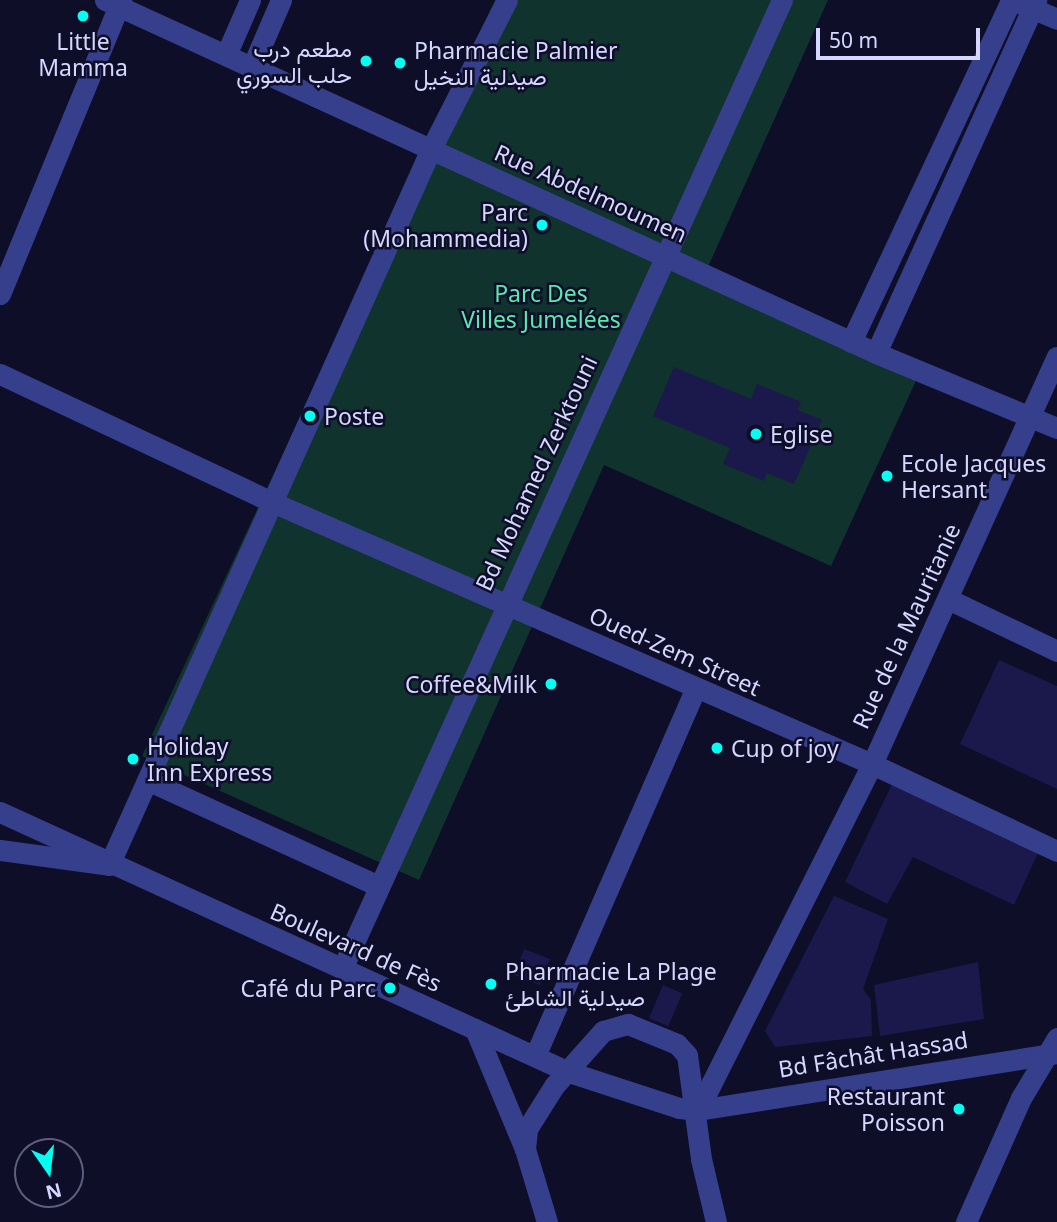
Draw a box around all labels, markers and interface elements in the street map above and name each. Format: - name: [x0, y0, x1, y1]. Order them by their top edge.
- marker: Little Mamma: [75, 8, 91, 24]
- scale bar: [819, 14, 984, 58]
- text: 50 m: [829, 26, 878, 54]
- place label: Little Mamma: [38, 27, 128, 81]
- place label: مطعم درب حلب السوري: [236, 34, 352, 88]
- place label: Pharmacie Palmier صيدلية النخيل: [414, 36, 618, 90]
- marker: مطعم درب حلب السوري: [358, 53, 374, 69]
- marker: Pharmacie Palmier صيدلية النخيل: [392, 55, 408, 71]
- street label: Rue Abdelmoumen: [491, 138, 691, 248]
- place label: Parc (Mohammedia): [363, 198, 528, 252]
- marker: Parc (Mohammedia): [534, 217, 550, 233]
- park label: Parc Des Villes Jumelées: [461, 279, 621, 333]
- street label: Bd Mohamed Zerktouni: [469, 351, 603, 595]
- place label: Poste: [324, 402, 384, 430]
- marker: Poste: [302, 408, 318, 424]
- place label: Eglise: [770, 420, 833, 448]
- marker: Eglise: [748, 426, 764, 442]
- place label: Ecole Jacques Hersant: [901, 449, 1046, 503]
- marker: Ecole Jacques Hersant: [879, 468, 895, 484]
- street label: Rue de la Mauritanie: [846, 519, 966, 733]
- street label: Oued-Zem Street: [585, 601, 765, 701]
- place label: Coffee&Milk: [405, 670, 537, 698]
- marker: Coffee&Milk: [543, 676, 559, 692]
- place label: Holiday Inn Express: [147, 732, 272, 786]
- place label: Cup of joy: [731, 734, 839, 762]
- marker: Cup of joy: [709, 740, 725, 756]
- marker: Holiday Inn Express: [125, 751, 141, 767]
- street label: Boulevard de Fès: [266, 897, 446, 997]
- place label: Pharmacie La Plage صيدلية الشاطئ: [505, 957, 717, 1011]
- place label: Café du Parc: [240, 974, 376, 1002]
- marker: Pharmacie La Plage صيدلية الشاطئ: [483, 976, 499, 992]
- marker: Café du Parc: [382, 980, 398, 996]
- street label: Bd Fâchât Hassad: [776, 1025, 970, 1083]
- place label: Restaurant Poisson: [827, 1082, 945, 1136]
- marker: Restaurant Poisson: [951, 1101, 967, 1117]
- north arrow: [14, 1138, 84, 1208]
- text: N: [43, 1177, 64, 1206]

